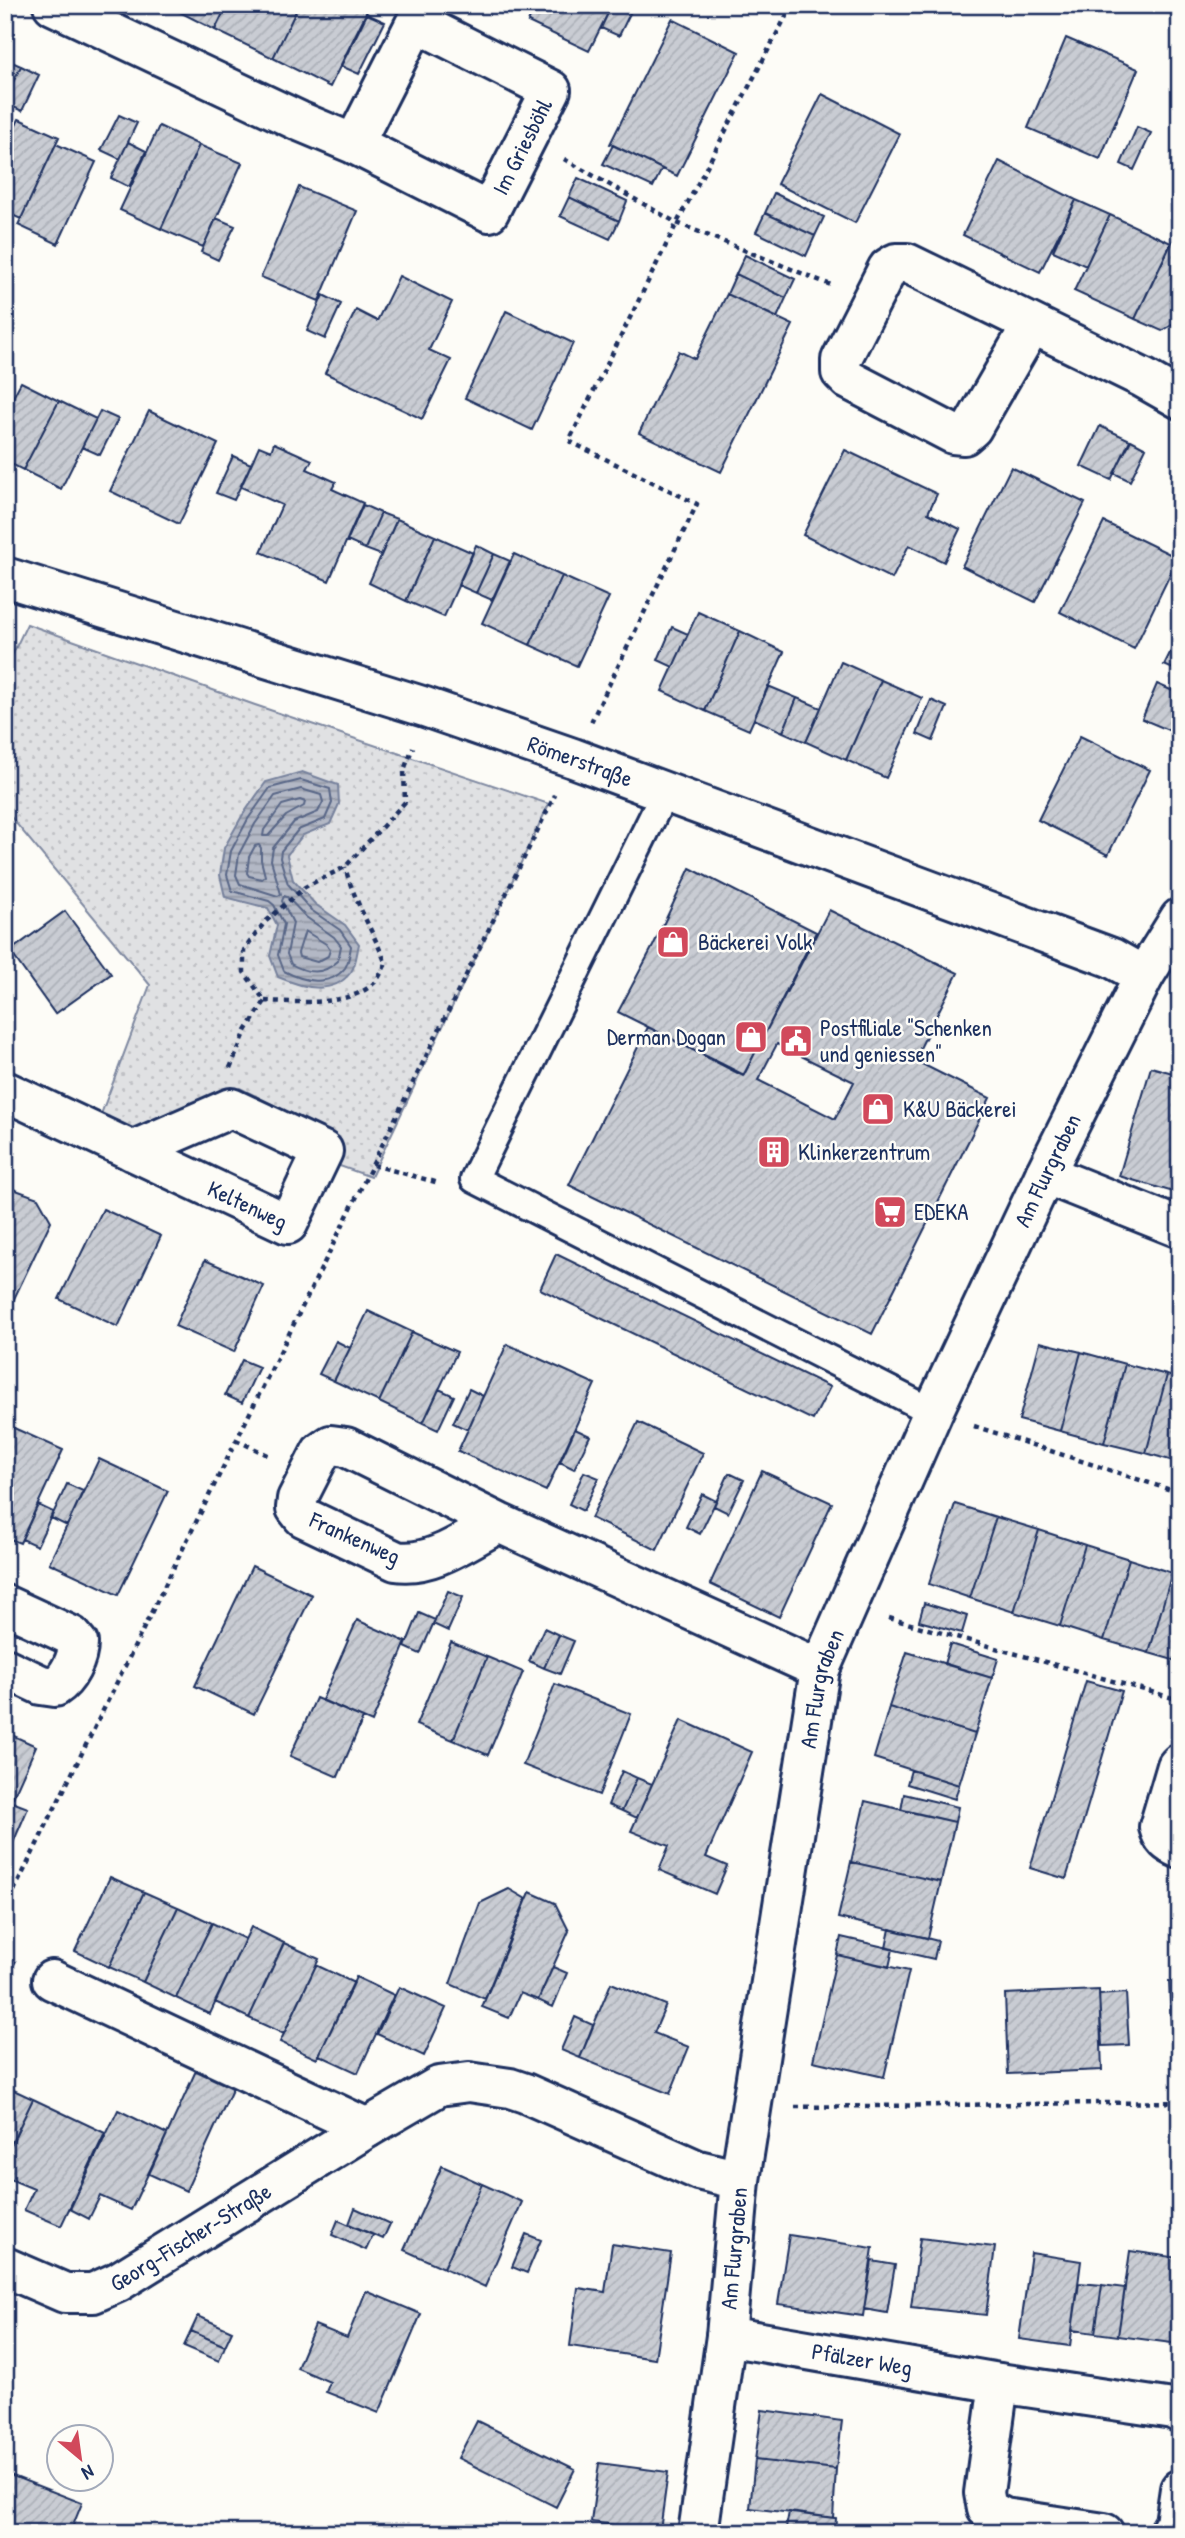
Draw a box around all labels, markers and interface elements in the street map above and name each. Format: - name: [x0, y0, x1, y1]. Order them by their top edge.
- street label: Im Griesböhl: [484, 92, 560, 200]
- street label: Römerstraße: [524, 728, 637, 794]
- shop icon: Bäckerei Volk: [654, 923, 692, 961]
- place label: Bäckerei Volk: [698, 926, 813, 957]
- place label: Postfiliale "Schenken und geniessen": [820, 1012, 992, 1069]
- shop icon: Derman Dogan: [732, 1018, 770, 1056]
- place label: Derman Dogan: [607, 1021, 726, 1052]
- public building icon: Postfiliale "Schenken und geniessen": [777, 1022, 815, 1060]
- shop icon: K&U Bäckerei: [859, 1090, 897, 1128]
- place label: K&U Bäckerei: [903, 1093, 1017, 1124]
- street label: Am Flurgraben: [1006, 1108, 1088, 1232]
- building icon: Klinkerzentrum: [755, 1133, 793, 1171]
- place label: Klinkerzentrum: [798, 1136, 930, 1167]
- street label: Keltenweg: [203, 1172, 293, 1237]
- supermarket icon: EDEKA: [871, 1193, 909, 1231]
- place label: EDEKA: [914, 1196, 969, 1227]
- street label: Frankenweg: [304, 1503, 405, 1571]
- street label: Am Flurgraben: [792, 1624, 851, 1750]
- street label: Georg-Fischer-Straße: [105, 2175, 277, 2298]
- street label: Am Flurgraben: [712, 2186, 754, 2311]
- street label: Pfälzer Weg: [810, 2335, 915, 2383]
- north arrow: [46, 2422, 116, 2492]
- text: N: [78, 2459, 99, 2487]

